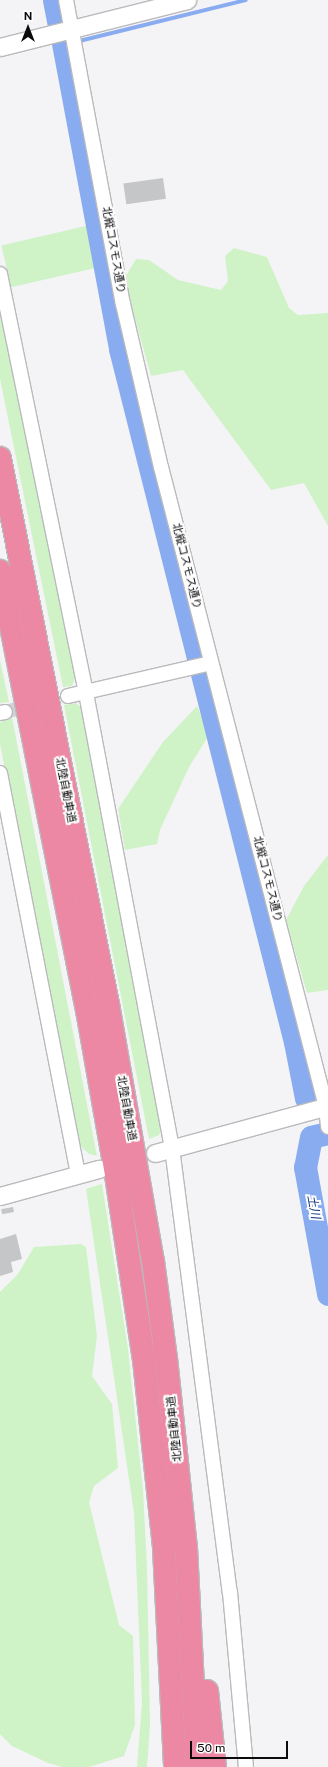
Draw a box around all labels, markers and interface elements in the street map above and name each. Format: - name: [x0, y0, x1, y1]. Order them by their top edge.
- north arrow: [8, 8, 48, 48]
- text: N: [24, 10, 32, 22]
- street label: 北縦コスモス通り: [100, 206, 128, 294]
- street label: 北縦コスモス通り: [170, 522, 204, 610]
- street label: 北陸自動車道: [53, 756, 79, 824]
- street label: 北縦コスモス通り: [251, 835, 285, 923]
- street label: 北陸自動車道: [115, 1074, 139, 1142]
- water label: 土川: [304, 1194, 322, 1220]
- street label: 北陸自動車道: [164, 1395, 184, 1463]
- scale bar: [192, 1733, 290, 1759]
- text: 50 m: [197, 1741, 225, 1755]

